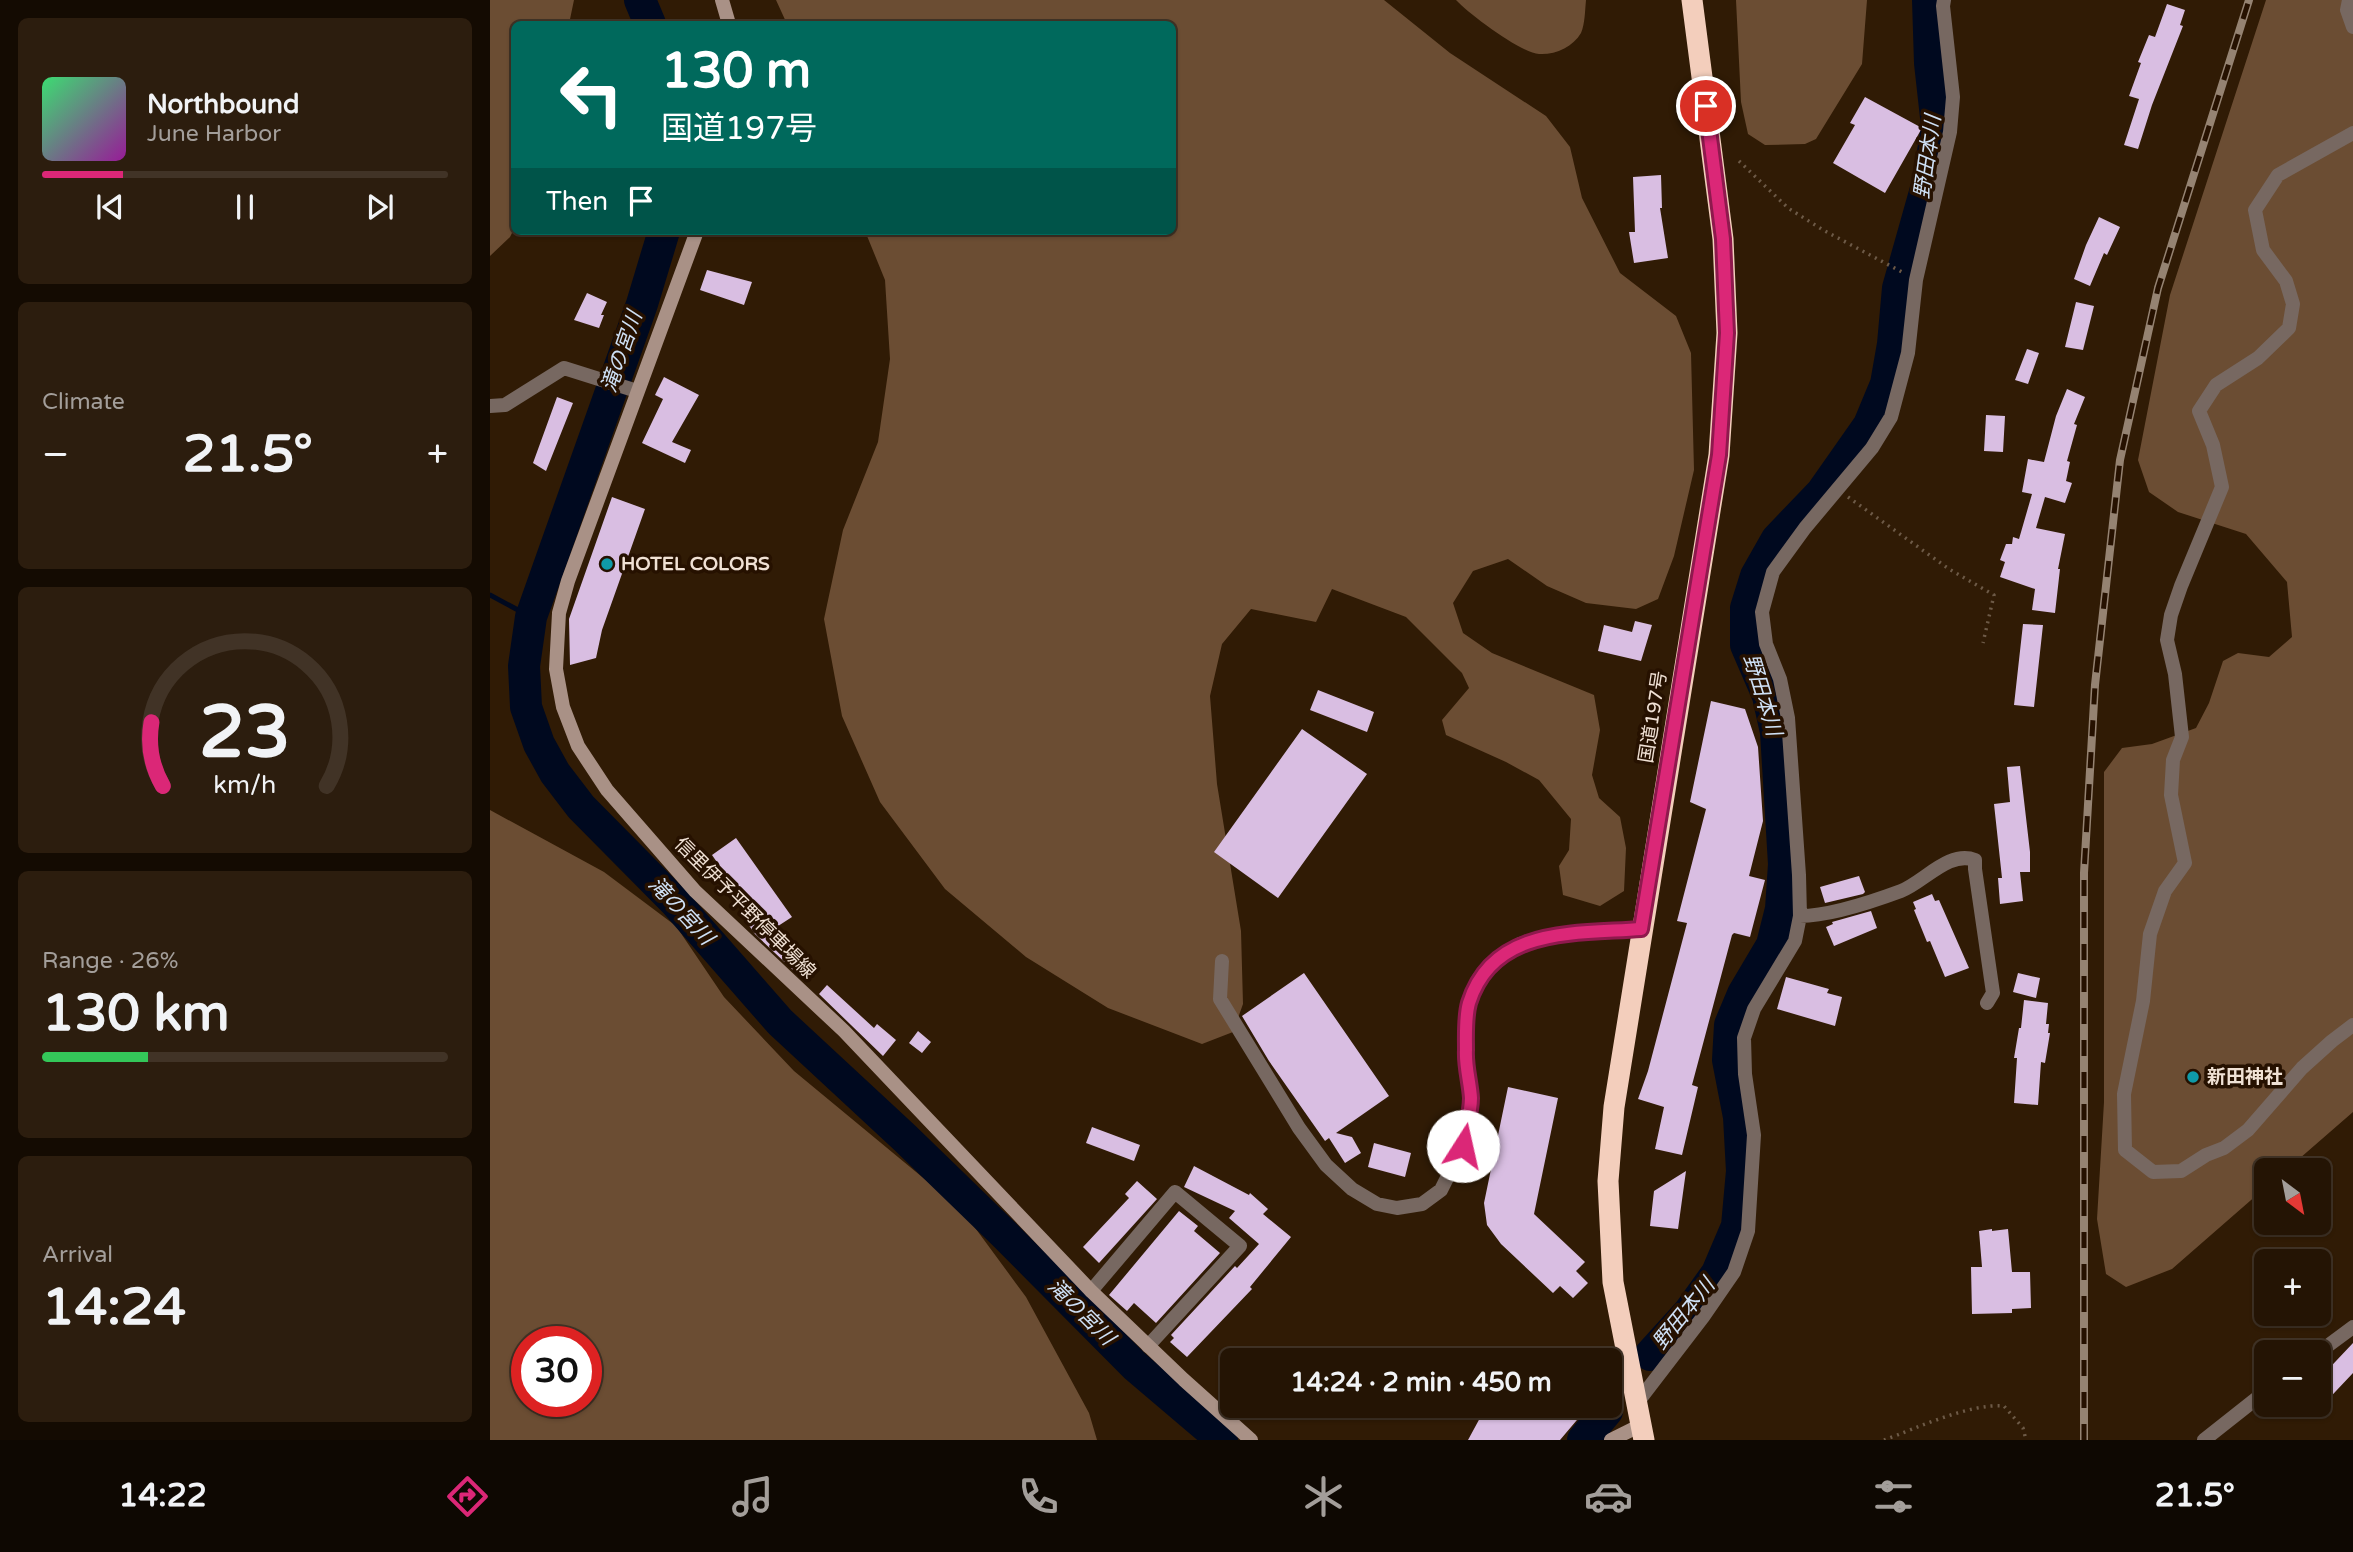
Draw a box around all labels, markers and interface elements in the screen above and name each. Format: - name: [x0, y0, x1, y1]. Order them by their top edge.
- text: 130 m: [661, 42, 811, 101]
- icon: left: [546, 49, 637, 140]
- pin: [1676, 76, 1736, 136]
- icon: arrive: [1687, 87, 1725, 125]
- text: Northbound: [147, 89, 299, 120]
- text: 国道197号: [661, 110, 817, 148]
- water label: 野田本川: [1910, 112, 1947, 200]
- text: June Harbor: [147, 120, 281, 148]
- icon: arrive: [622, 182, 660, 220]
- text: Then: [546, 186, 608, 217]
- icon: previous: [91, 188, 129, 226]
- icon: pause: [226, 188, 264, 226]
- icon: next: [361, 188, 399, 226]
- water label: 滝の宮川: [597, 306, 648, 396]
- text: Climate: [42, 388, 125, 416]
- text: 21.5°: [183, 423, 313, 486]
- text: −: [42, 432, 69, 478]
- text: +: [427, 432, 448, 478]
- place label: HOTEL COLORS: [621, 553, 770, 575]
- marker: HOTEL COLORS: [599, 556, 615, 572]
- water label: 野田本川: [1738, 651, 1787, 741]
- street label: 国道197号: [1635, 669, 1671, 765]
- text: 23: [199, 689, 291, 777]
- text: km/h: [214, 770, 276, 800]
- street label: 信里伊予平野停車場線: [670, 833, 820, 983]
- water label: 滝の宮川: [643, 872, 720, 952]
- text: Range · 26%: [42, 947, 178, 975]
- text: 130 km: [42, 982, 230, 1045]
- place label: 新田神社: [2207, 1066, 2283, 1088]
- marker: 新田神社: [2185, 1069, 2201, 1085]
- position arrow: [1426, 1109, 1500, 1183]
- north arrow: [2254, 1158, 2331, 1236]
- map controls: [2254, 1158, 2331, 1417]
- text: Arrival: [42, 1241, 113, 1269]
- button: +: [2254, 1249, 2331, 1326]
- water label: 野田本川: [1648, 1272, 1721, 1355]
- water label: 滝の宮川: [1042, 1273, 1121, 1352]
- text: 14:24: [42, 1276, 186, 1339]
- speed limit sign: 30: [511, 1326, 602, 1417]
- button: −: [2254, 1340, 2331, 1417]
- text: 14:24 · 2 min · 450 m: [1290, 1367, 1552, 1398]
- icon: directions: [443, 1472, 492, 1521]
- icon: music: [728, 1472, 777, 1521]
- icon: phone: [1014, 1472, 1063, 1521]
- icon: climate: [1299, 1472, 1348, 1521]
- icon: car: [1584, 1472, 1633, 1521]
- icon: filters: [1869, 1472, 1918, 1521]
- text: 14:22: [118, 1477, 207, 1515]
- text: 21.5°: [2155, 1477, 2235, 1515]

